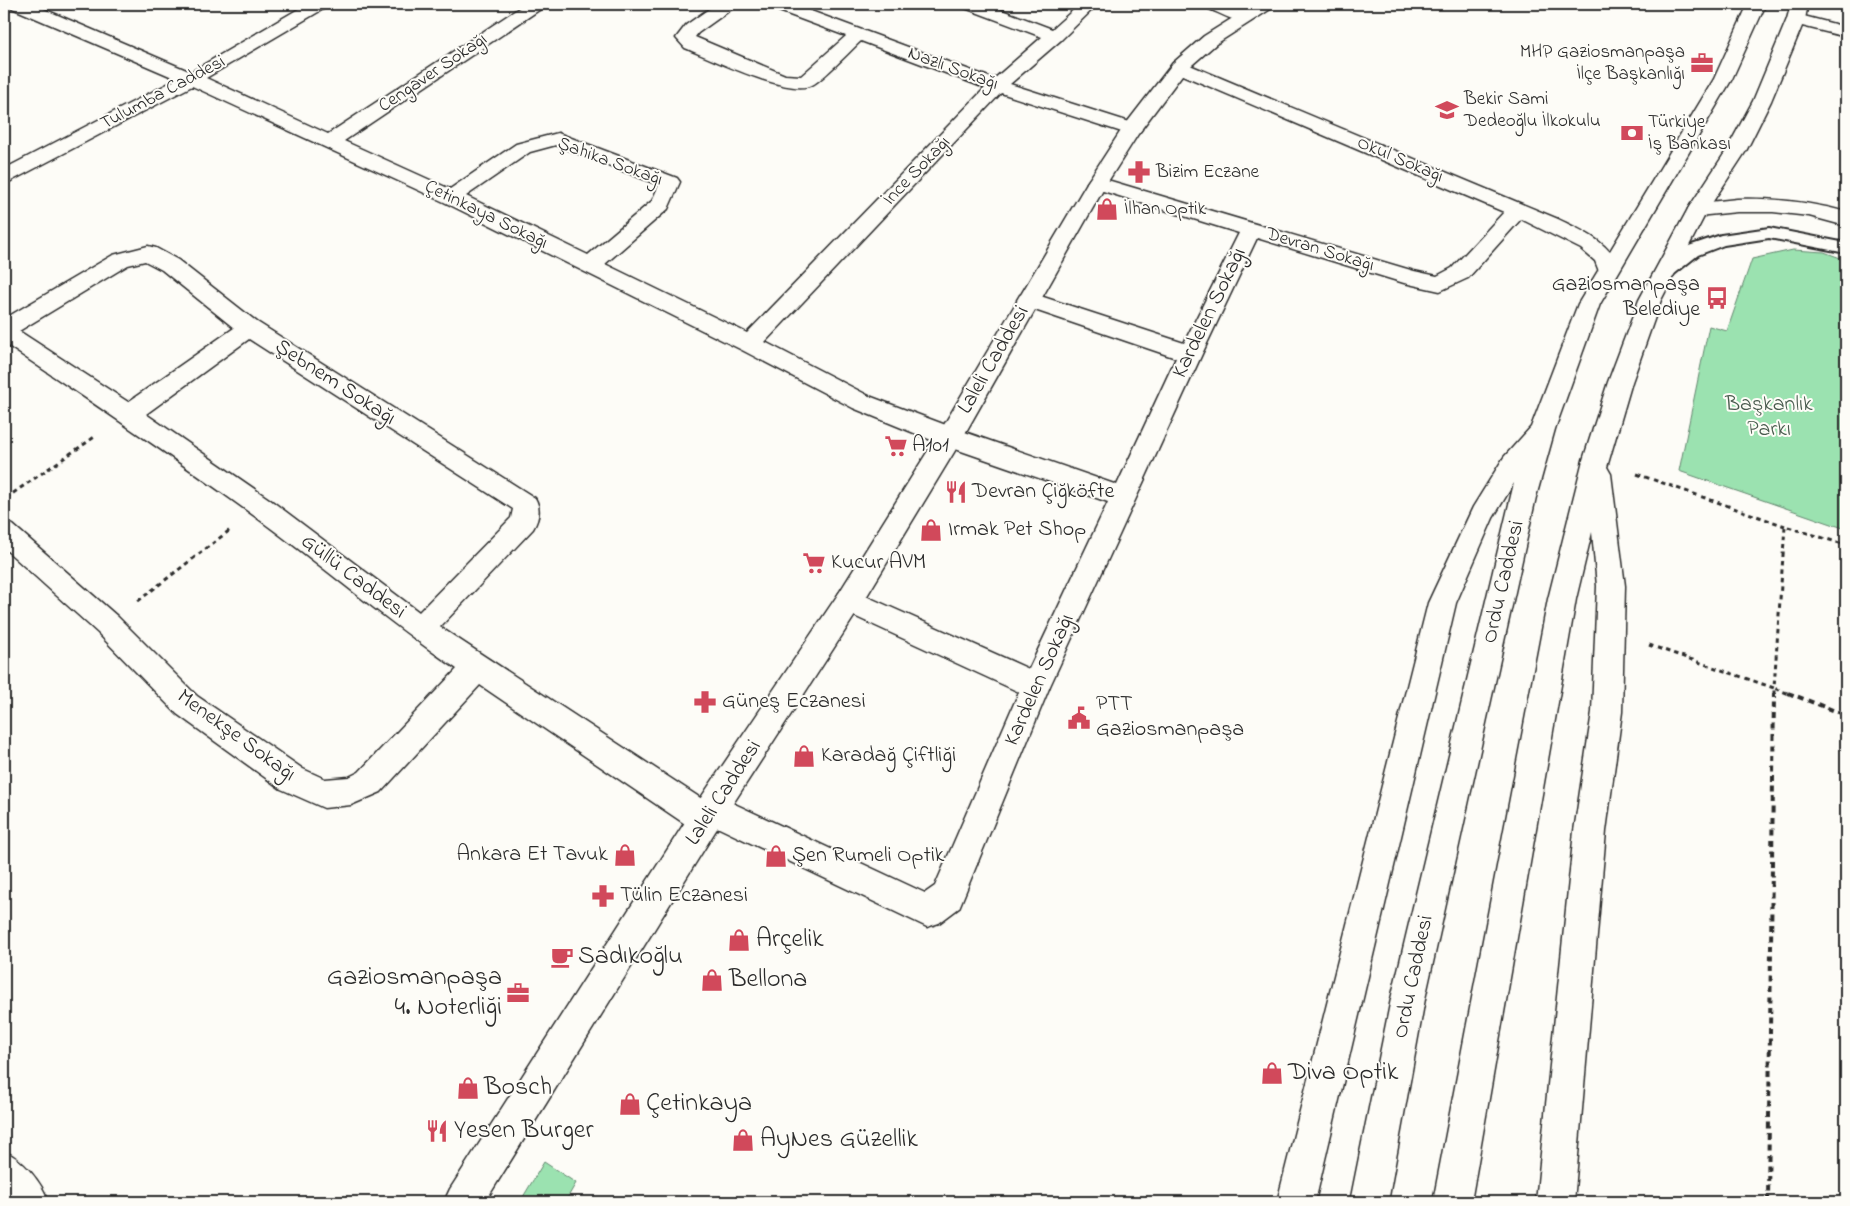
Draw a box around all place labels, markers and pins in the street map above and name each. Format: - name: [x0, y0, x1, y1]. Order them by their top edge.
- place label: MHP Gaziosmanpaşa İlçe Başkanlığı: [1520, 39, 1685, 90]
- office icon: MHP Gaziosmanpaşa İlçe Başkanlığı: [1689, 50, 1715, 76]
- place label: Bekir Sami Dedeoğlu İlkokulu: [1463, 86, 1601, 137]
- school or university icon: Bekir Sami Dedeoğlu İlkokulu: [1434, 97, 1460, 123]
- place label: Türkiye İş Bankası: [1648, 109, 1731, 158]
- bank icon: Türkiye İş Bankası: [1619, 120, 1645, 146]
- pharmacy icon: Bizim Eczane: [1126, 159, 1152, 185]
- place label: Bizim Eczane: [1155, 159, 1260, 186]
- shop icon: İlhan Optik: [1094, 196, 1120, 222]
- place label: İlhan Optik: [1124, 196, 1207, 223]
- place label: Gaziosmanpaşa Belediye: [1552, 269, 1700, 327]
- bus stop icon: Gaziosmanpaşa Belediye: [1704, 285, 1730, 311]
- place label: A101: [912, 430, 949, 462]
- supermarket icon: A101: [883, 433, 909, 459]
- place label: Devran Çiğköfte: [971, 476, 1114, 509]
- restaurant icon: Devran Çiğköfte: [943, 479, 969, 505]
- place label: Irmak Pet Shop: [948, 514, 1086, 546]
- shop icon: Irmak Pet Shop: [918, 517, 944, 543]
- place label: Kucur AVM: [831, 547, 926, 579]
- supermarket icon: Kucur AVM: [801, 550, 827, 576]
- place label: Güneş Eczanesi: [722, 686, 866, 718]
- pharmacy icon: Güneş Eczanesi: [692, 689, 718, 715]
- place label: PTT Gaziosmanpaşa: [1096, 689, 1244, 746]
- public building icon: PTT Gaziosmanpaşa: [1066, 705, 1092, 731]
- place label: Karadağ Çiftliği: [821, 740, 956, 773]
- shop icon: Karadağ Çiftliği: [791, 743, 817, 769]
- place label: Ankara Et Tavuk: [457, 839, 608, 871]
- place label: Şen Rumeli Optik: [792, 840, 945, 872]
- shop icon: Ankara Et Tavuk: [612, 842, 638, 868]
- shop icon: Şen Rumeli Optik: [763, 843, 789, 869]
- place label: Tülin Eczanesi: [620, 880, 748, 912]
- pharmacy icon: Tülin Eczanesi: [590, 883, 616, 909]
- place label: Arçelik: [756, 921, 824, 959]
- shop icon: Arçelik: [726, 927, 752, 953]
- place label: Sadıkoğlu: [578, 938, 683, 976]
- cafe icon: Sadıkoğlu: [549, 944, 575, 970]
- place label: Gaziosmanpaşa 4. Noterliği: [327, 959, 502, 1027]
- place label: Bellona: [728, 961, 807, 999]
- shop icon: Bellona: [699, 967, 725, 993]
- office icon: Gaziosmanpaşa 4. Noterliği: [505, 980, 531, 1006]
- place label: Diva Optik: [1287, 1054, 1399, 1092]
- shop icon: Diva Optik: [1259, 1060, 1285, 1086]
- place label: Bosch: [483, 1069, 552, 1107]
- shop icon: Bosch: [455, 1075, 481, 1101]
- place label: Çetinkaya: [646, 1085, 752, 1123]
- shop icon: Çetinkaya: [617, 1091, 643, 1117]
- place label: Yesen Burger: [454, 1112, 594, 1150]
- restaurant icon: Yesen Burger: [424, 1118, 450, 1144]
- place label: AyNes Güzellik: [760, 1121, 918, 1159]
- shop icon: AyNes Güzellik: [730, 1127, 756, 1153]

